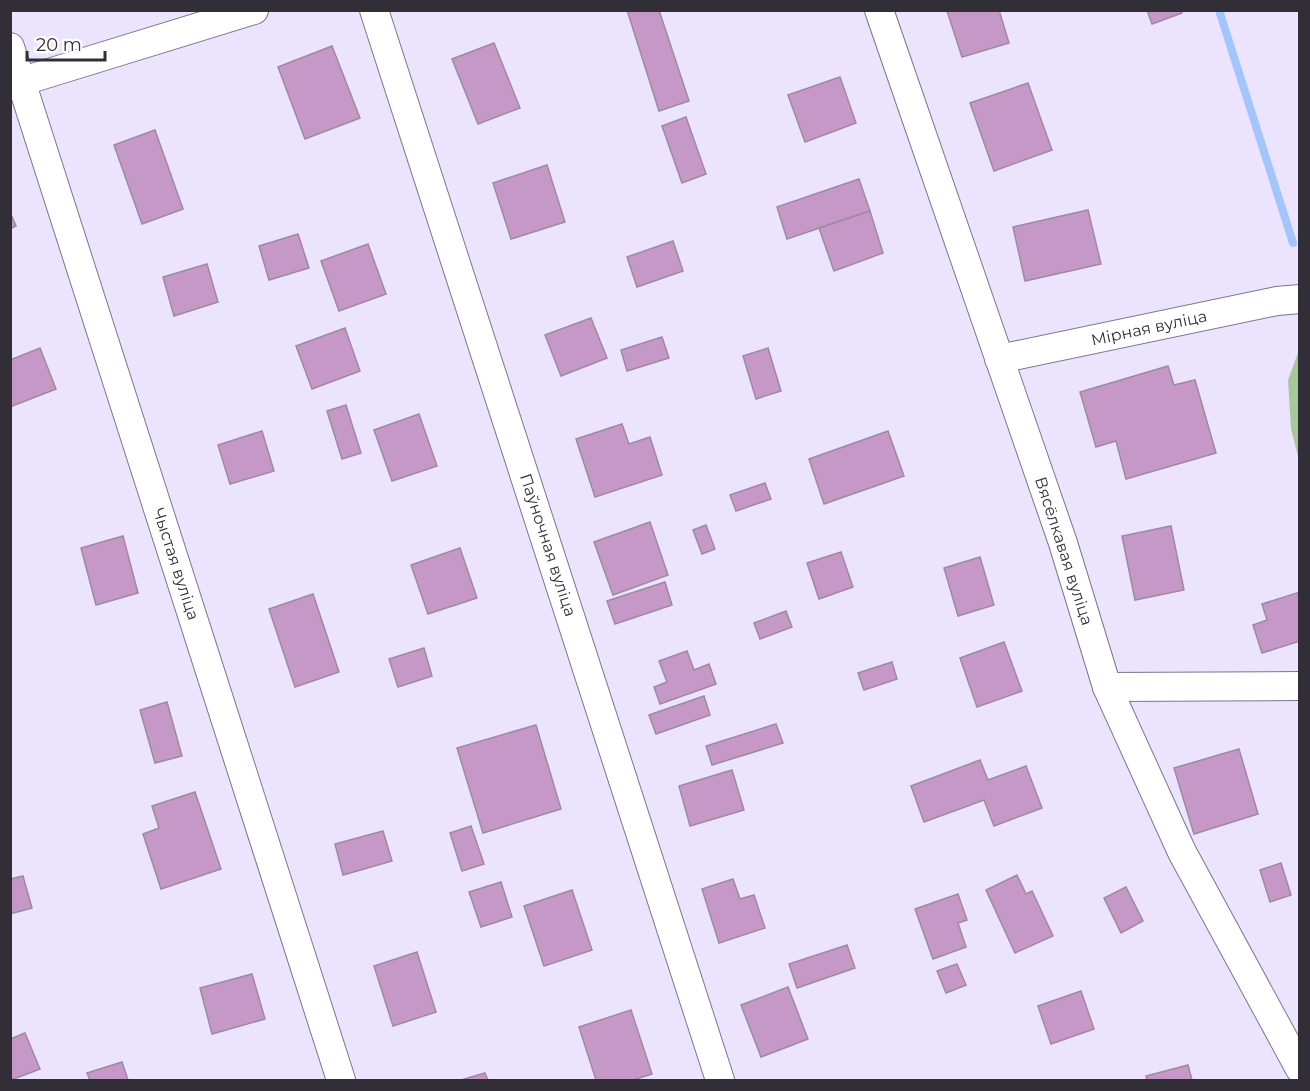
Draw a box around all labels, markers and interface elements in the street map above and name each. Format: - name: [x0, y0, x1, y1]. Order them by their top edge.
- scale bar: [27, 24, 105, 62]
- text: 20 m: [36, 34, 82, 56]
- street label: Мірная вуліца: [1089, 306, 1209, 350]
- street label: Паўночная вуліца: [516, 471, 580, 619]
- street label: Вясёлкавая вуліца: [1031, 474, 1097, 628]
- street label: Чыстая вуліца: [149, 506, 203, 622]

